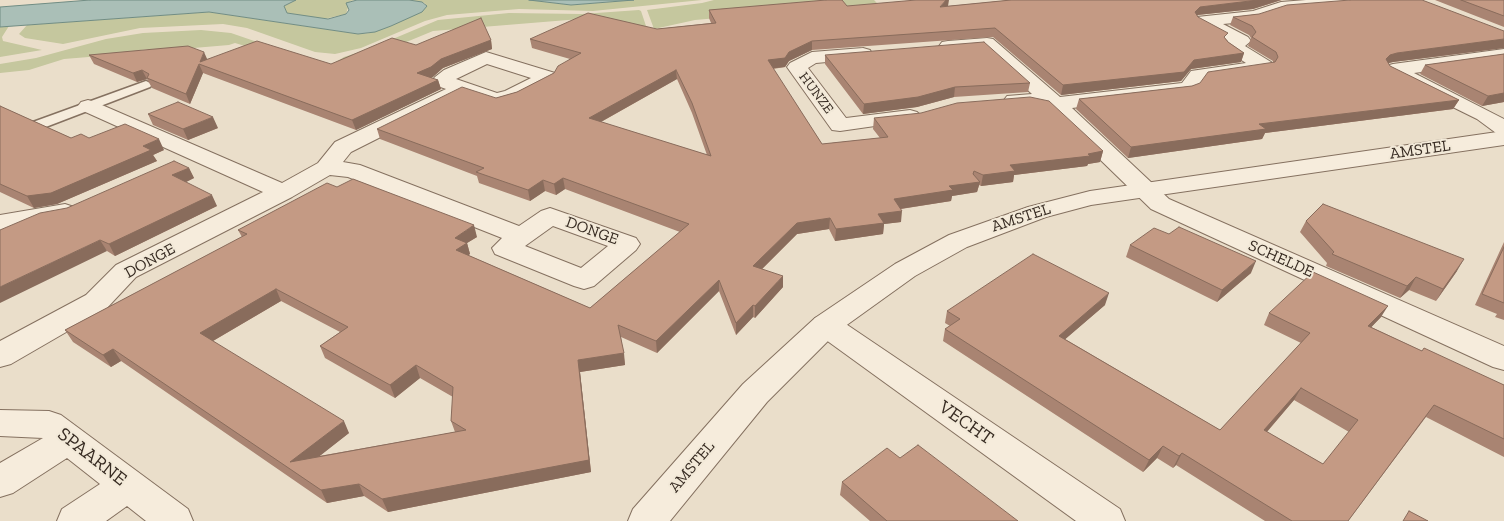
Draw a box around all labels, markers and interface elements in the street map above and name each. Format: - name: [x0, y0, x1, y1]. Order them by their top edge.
- street label: HUNZE: [795, 69, 837, 117]
- street label: AMSTEL: [1388, 136, 1452, 164]
- street label: AMSTEL: [989, 199, 1053, 237]
- street label: DONGE: [563, 213, 621, 249]
- street label: SCHELDE: [1245, 236, 1317, 282]
- street label: DONGE: [121, 239, 179, 283]
- street label: VECHT: [934, 396, 998, 450]
- street label: SPAARNE: [53, 423, 131, 491]
- street label: AMSTEL: [665, 437, 719, 497]

